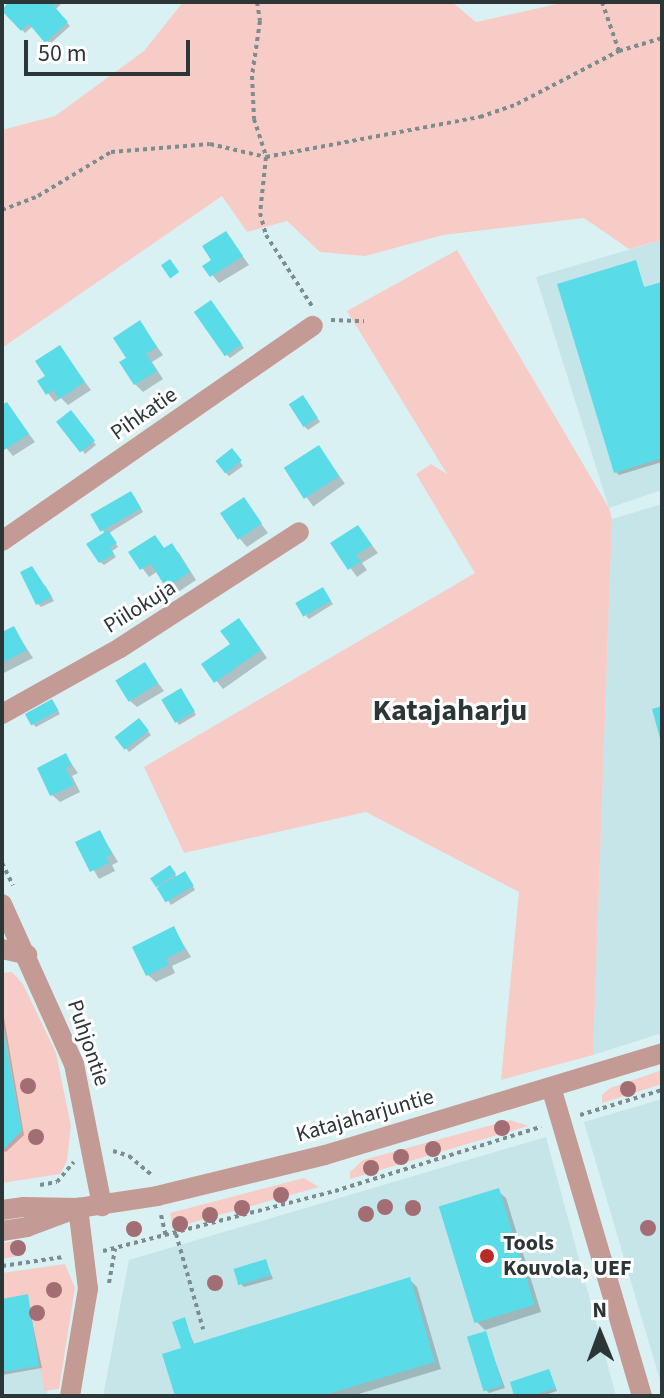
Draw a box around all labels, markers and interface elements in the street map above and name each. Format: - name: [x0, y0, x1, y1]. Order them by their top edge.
- scale bar: [28, 24, 194, 74]
- text: 50 m: [38, 36, 87, 71]
- street label: Pihkatie: [106, 382, 182, 446]
- street label: Piilokuja: [99, 575, 181, 639]
- district label: Katajaharju: [373, 693, 527, 729]
- street label: Puhjontie: [61, 996, 115, 1090]
- street label: Katajaharjuntie: [293, 1084, 437, 1148]
- place label: Tools Kouvola, UEF: [503, 1230, 631, 1282]
- marker: Tools Kouvola, UEF: [478, 1247, 496, 1265]
- north arrow: [560, 1294, 640, 1374]
- text: N: [592, 1294, 607, 1326]

